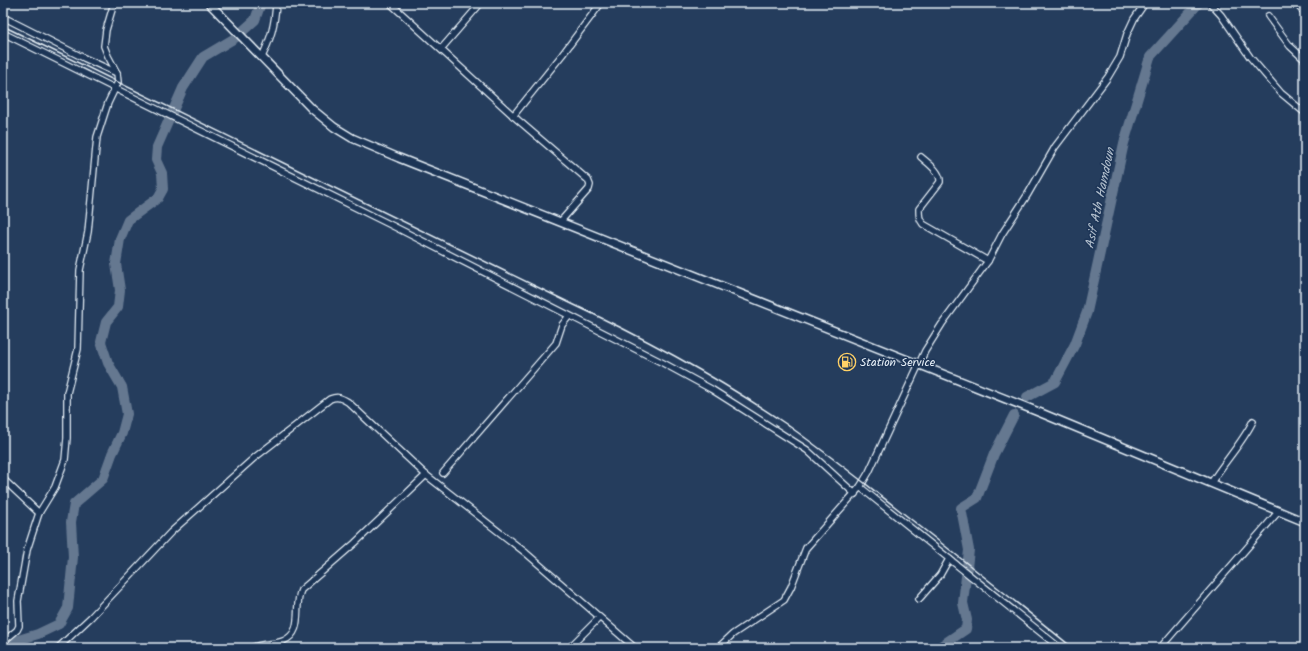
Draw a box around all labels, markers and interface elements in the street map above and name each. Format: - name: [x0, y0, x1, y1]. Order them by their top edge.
- water label: Asif Ath Hamdoun: [1080, 145, 1122, 251]
- fuel station icon: Station Service: [837, 352, 857, 372]
- place label: Station Service: [860, 353, 936, 372]

